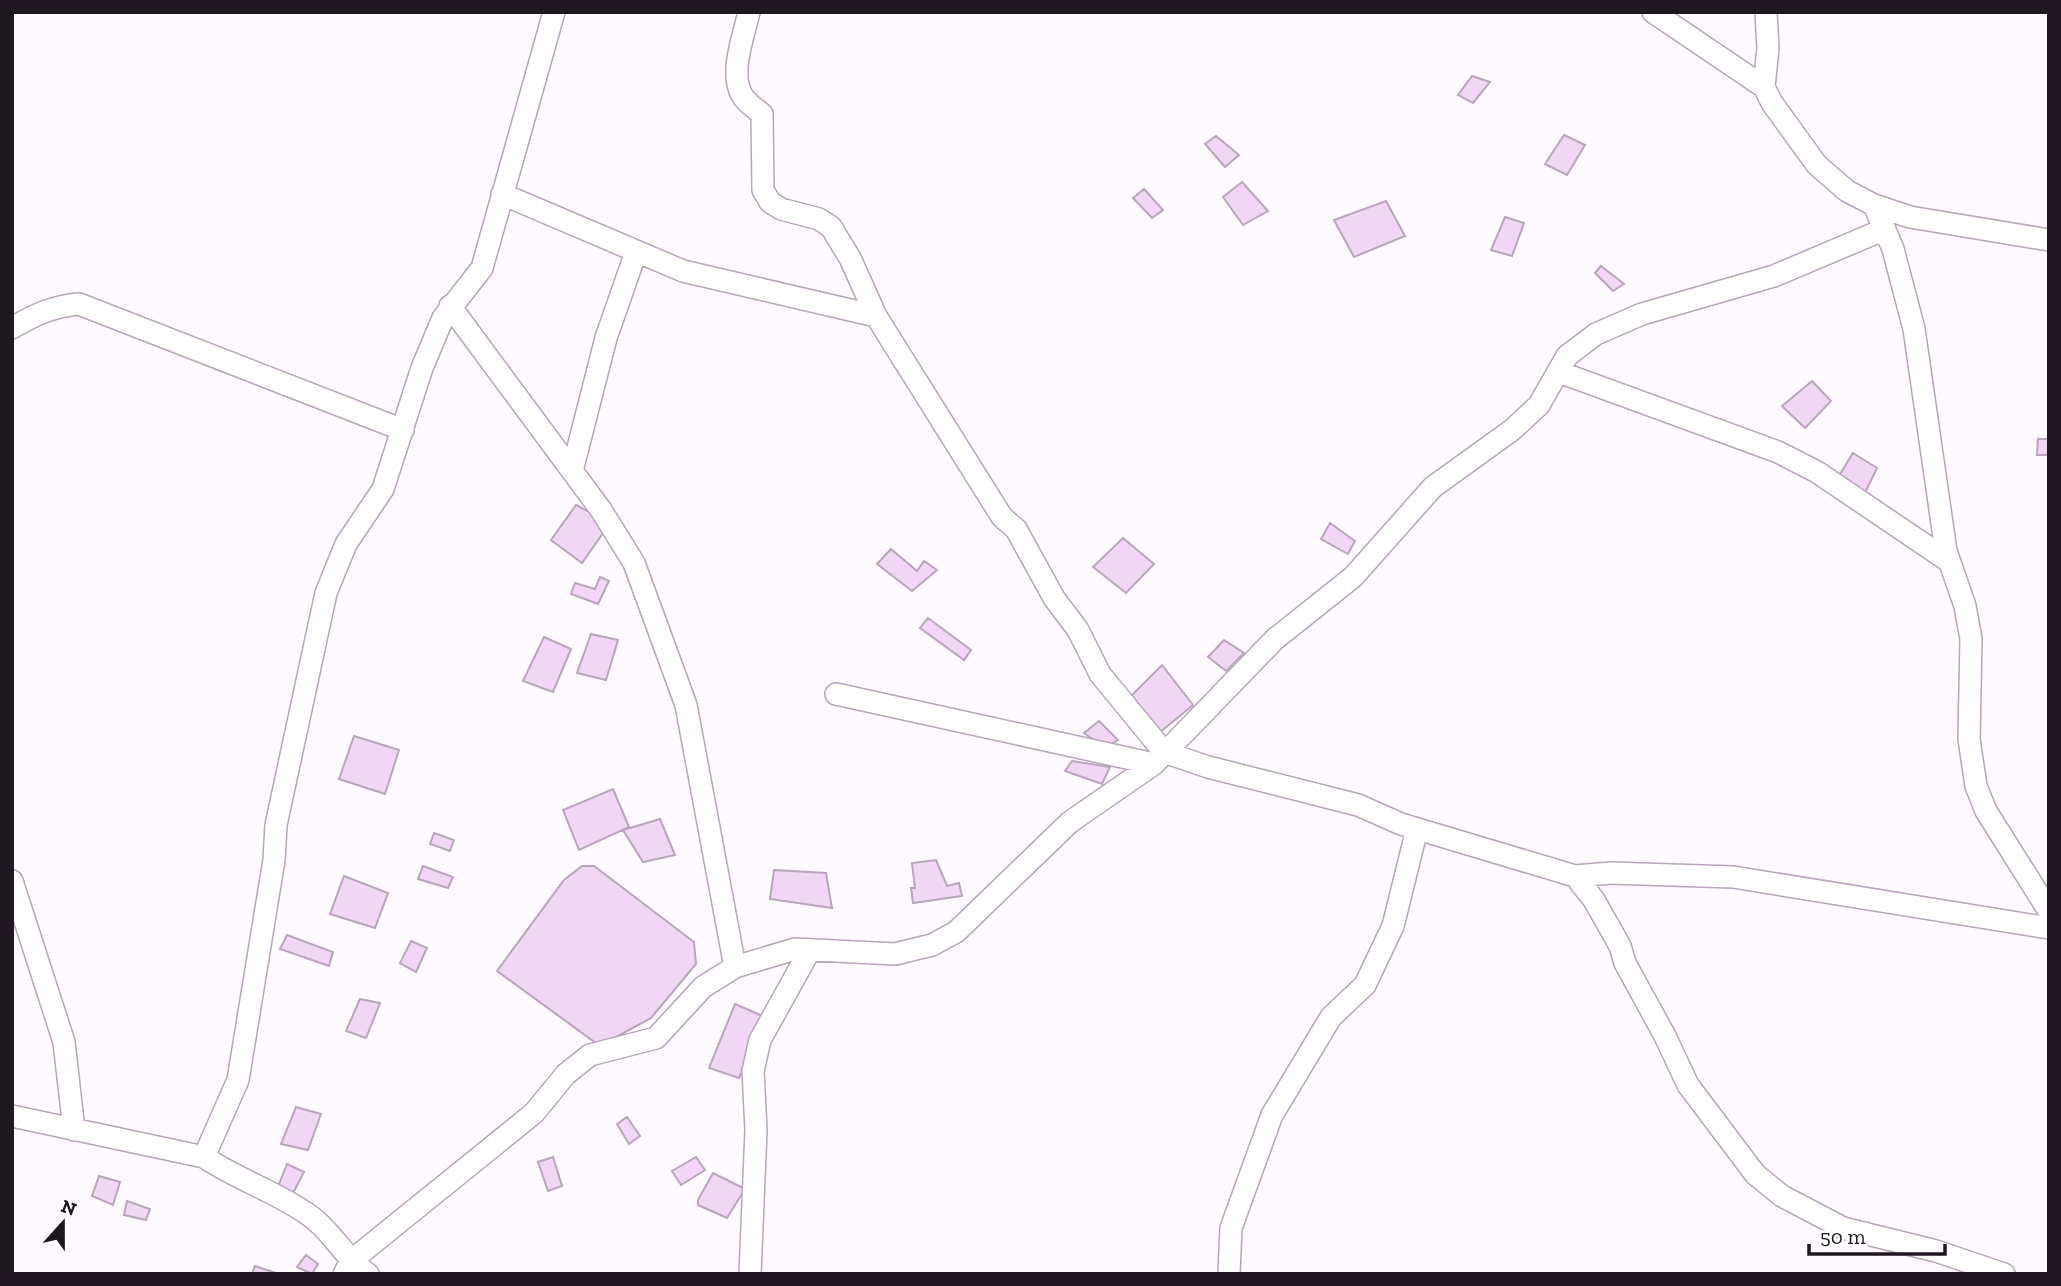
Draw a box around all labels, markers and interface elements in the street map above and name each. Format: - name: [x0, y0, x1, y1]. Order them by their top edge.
- north arrow: [28, 1188, 98, 1258]
- text: N: [58, 1194, 80, 1221]
- scale bar: [1809, 1212, 1946, 1256]
- text: 50 m: [1820, 1224, 1866, 1249]

